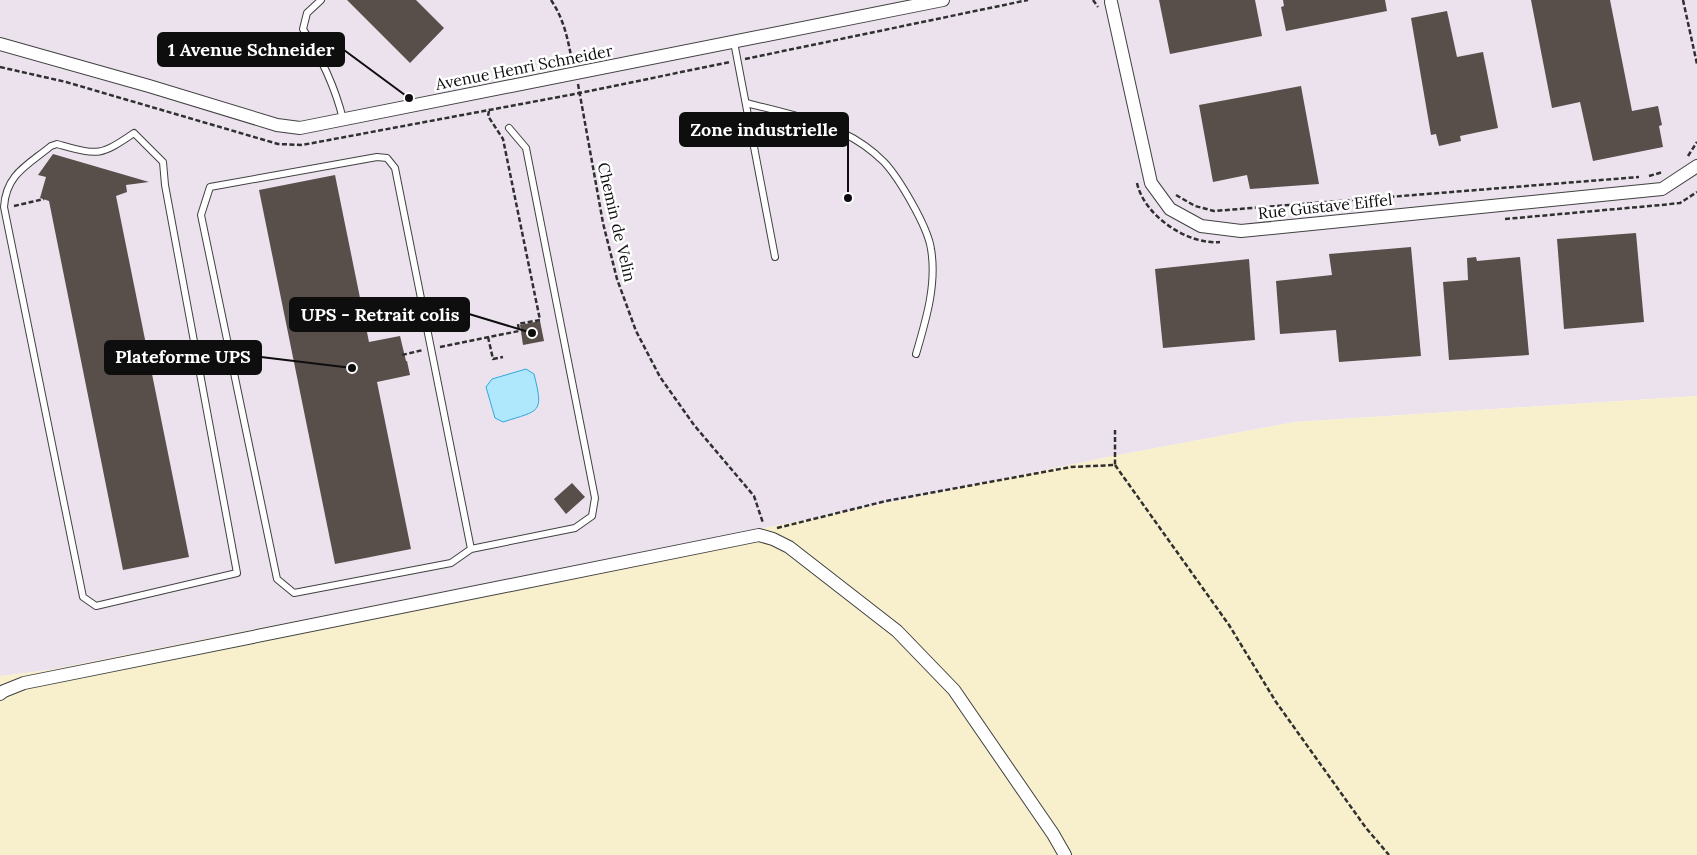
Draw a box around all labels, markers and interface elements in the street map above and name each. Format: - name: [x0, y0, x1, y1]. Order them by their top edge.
- callout: 1 Avenue Schneider: [158, 33, 344, 66]
- text: 1 Avenue Schneider: [168, 38, 335, 61]
- street label: Avenue Henri Schneider: [433, 40, 614, 94]
- callout: Zone industrielle: [680, 113, 848, 146]
- text: Zone industrielle: [690, 118, 838, 141]
- street label: Chemin de Velin: [594, 160, 640, 284]
- street label: Rue Gustave Eiffel: [1257, 189, 1393, 223]
- callout: UPS - Retrait colis: [290, 298, 469, 331]
- text: UPS - Retrait colis: [301, 303, 460, 326]
- callout: Plateforme UPS: [105, 341, 261, 374]
- text: Plateforme UPS: [115, 345, 251, 368]

